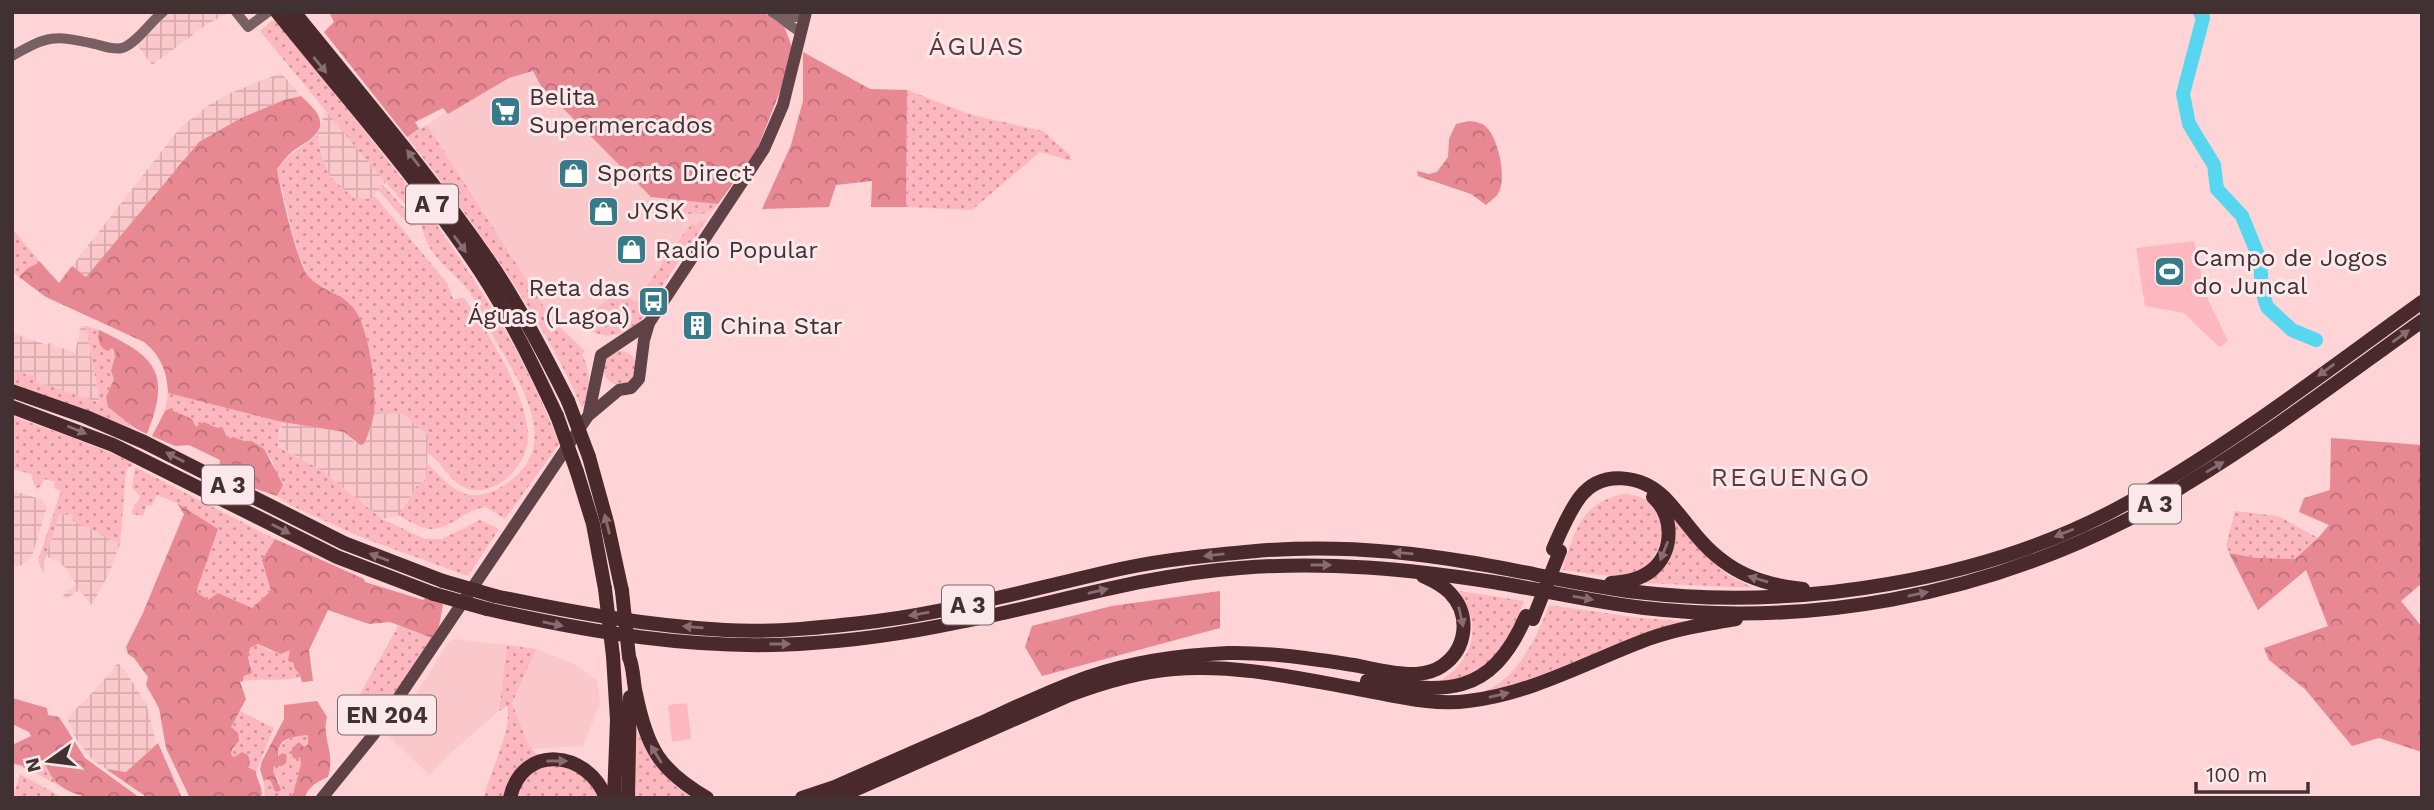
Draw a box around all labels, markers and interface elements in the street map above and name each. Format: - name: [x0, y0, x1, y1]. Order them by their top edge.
- district label: ÁGUAS: [929, 31, 1025, 61]
- one-way arrow: [312, 57, 327, 74]
- place label: Belita Supermercados: [529, 83, 713, 139]
- supermarket icon: Belita Supermercados: [489, 94, 523, 128]
- one-way arrow: [406, 149, 420, 167]
- shop icon: Sports Direct: [557, 156, 591, 190]
- place label: Sports Direct: [597, 159, 752, 187]
- road number: A 7: [406, 184, 458, 224]
- shop icon: JYSK: [587, 194, 621, 228]
- place label: JYSK: [627, 197, 685, 225]
- shop icon: Radio Popular: [615, 233, 649, 267]
- one-way arrow: [453, 235, 467, 253]
- place label: Radio Popular: [655, 236, 818, 264]
- place label: Campo de Jogos do Juncal: [2193, 244, 2388, 300]
- sports icon: Campo de Jogos do Juncal: [2153, 255, 2187, 289]
- place label: Reta das Águas (Lagoa): [468, 274, 630, 330]
- bus stop icon: Reta das Águas (Lagoa): [636, 285, 670, 319]
- building icon: China Star: [680, 309, 714, 343]
- place label: China Star: [720, 312, 843, 340]
- one-way arrow: [2392, 329, 2410, 343]
- one-way arrow: [2317, 363, 2335, 377]
- one-way arrow: [66, 425, 87, 436]
- one-way arrow: [165, 452, 185, 463]
- one-way arrow: [2205, 461, 2225, 474]
- district label: REGUENGO: [1711, 462, 1871, 492]
- road number: A 3: [202, 466, 254, 505]
- road number: A 3: [2129, 484, 2181, 524]
- one-way arrow: [601, 513, 612, 535]
- one-way arrow: [271, 524, 291, 535]
- one-way arrow: [2053, 527, 2074, 538]
- one-way arrow: [1658, 541, 1669, 562]
- one-way arrow: [1392, 547, 1414, 558]
- one-way arrow: [1203, 550, 1225, 561]
- one-way arrow: [368, 551, 389, 562]
- one-way arrow: [1310, 559, 1332, 571]
- one-way arrow: [1748, 574, 1769, 584]
- one-way arrow: [1087, 585, 1109, 596]
- road number: A 3: [942, 586, 994, 624]
- one-way arrow: [1907, 589, 1929, 600]
- one-way arrow: [1572, 593, 1594, 604]
- one-way arrow: [1456, 607, 1467, 629]
- one-way arrow: [908, 609, 930, 620]
- one-way arrow: [542, 618, 564, 629]
- one-way arrow: [681, 622, 703, 633]
- one-way arrow: [769, 638, 791, 650]
- one-way arrow: [1488, 690, 1510, 701]
- road number: EN 204: [338, 695, 436, 734]
- north arrow: [14, 726, 84, 796]
- one-way arrow: [650, 744, 663, 763]
- scale bar: [2196, 750, 2308, 794]
- text: N: [20, 755, 46, 775]
- one-way arrow: [546, 755, 568, 767]
- text: 100 m: [2206, 762, 2268, 787]

